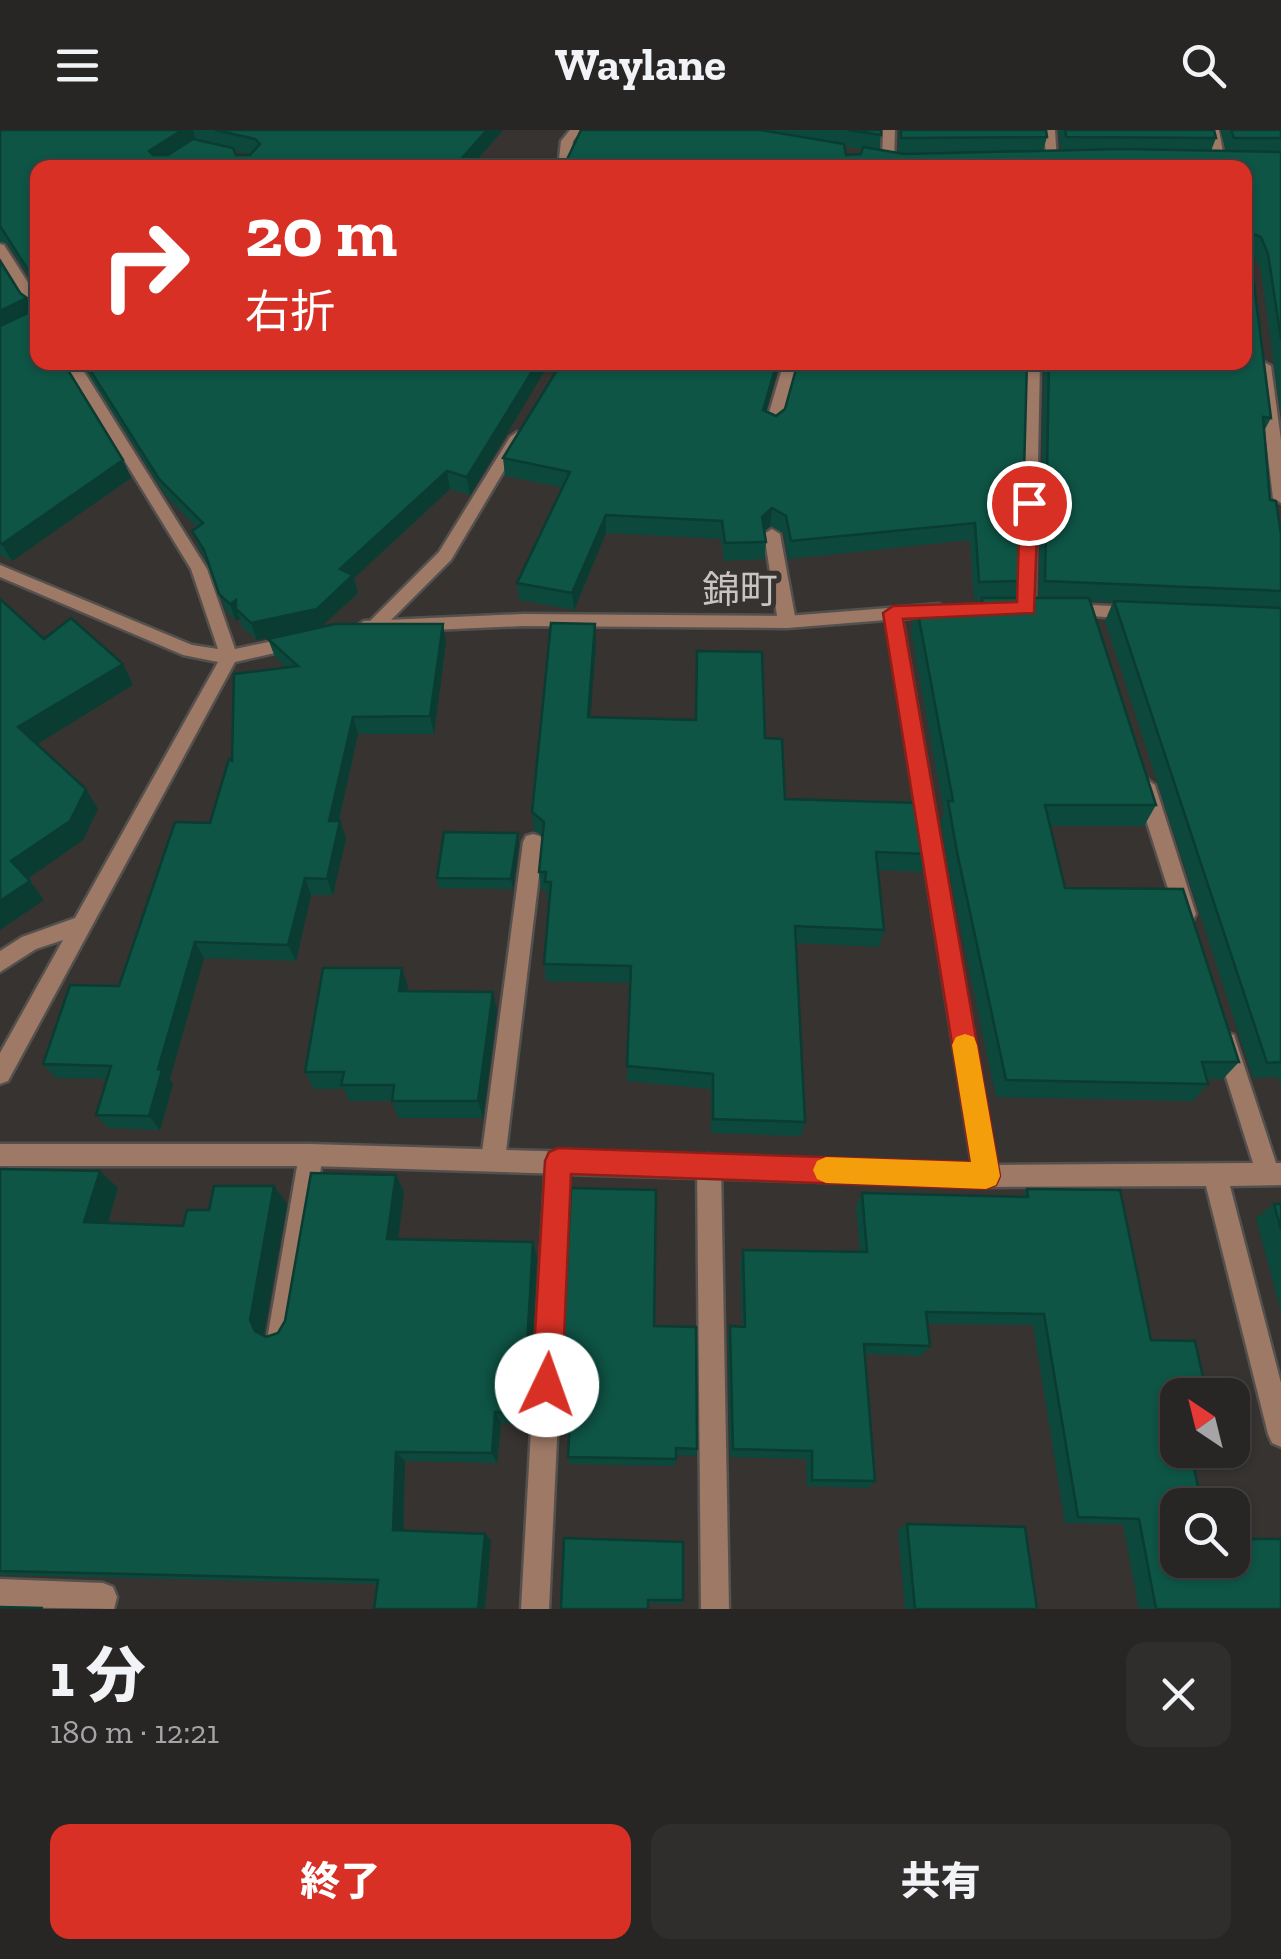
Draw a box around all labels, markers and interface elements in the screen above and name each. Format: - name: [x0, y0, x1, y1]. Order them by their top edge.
- icon: menu: [50, 38, 105, 93]
- text: Waylane: [555, 38, 726, 92]
- icon: search: [1176, 38, 1231, 93]
- text: 20 m: [245, 190, 397, 274]
- icon: right: [80, 200, 210, 330]
- text: 右折: [245, 285, 335, 339]
- pin: [987, 461, 1072, 546]
- icon: arrive: [1002, 476, 1057, 531]
- district label: 錦町: [702, 567, 778, 613]
- position arrow: [495, 1333, 599, 1437]
- north arrow: [1160, 1378, 1250, 1468]
- map controls: [1160, 1378, 1250, 1578]
- button: search: [1160, 1488, 1250, 1578]
- text: 1 分: [50, 1639, 145, 1711]
- button: close: [1126, 1642, 1231, 1747]
- text: 180 m · 12:21: [50, 1713, 219, 1751]
- button: 終了: [50, 1824, 631, 1939]
- button: 共有: [651, 1824, 1231, 1939]

